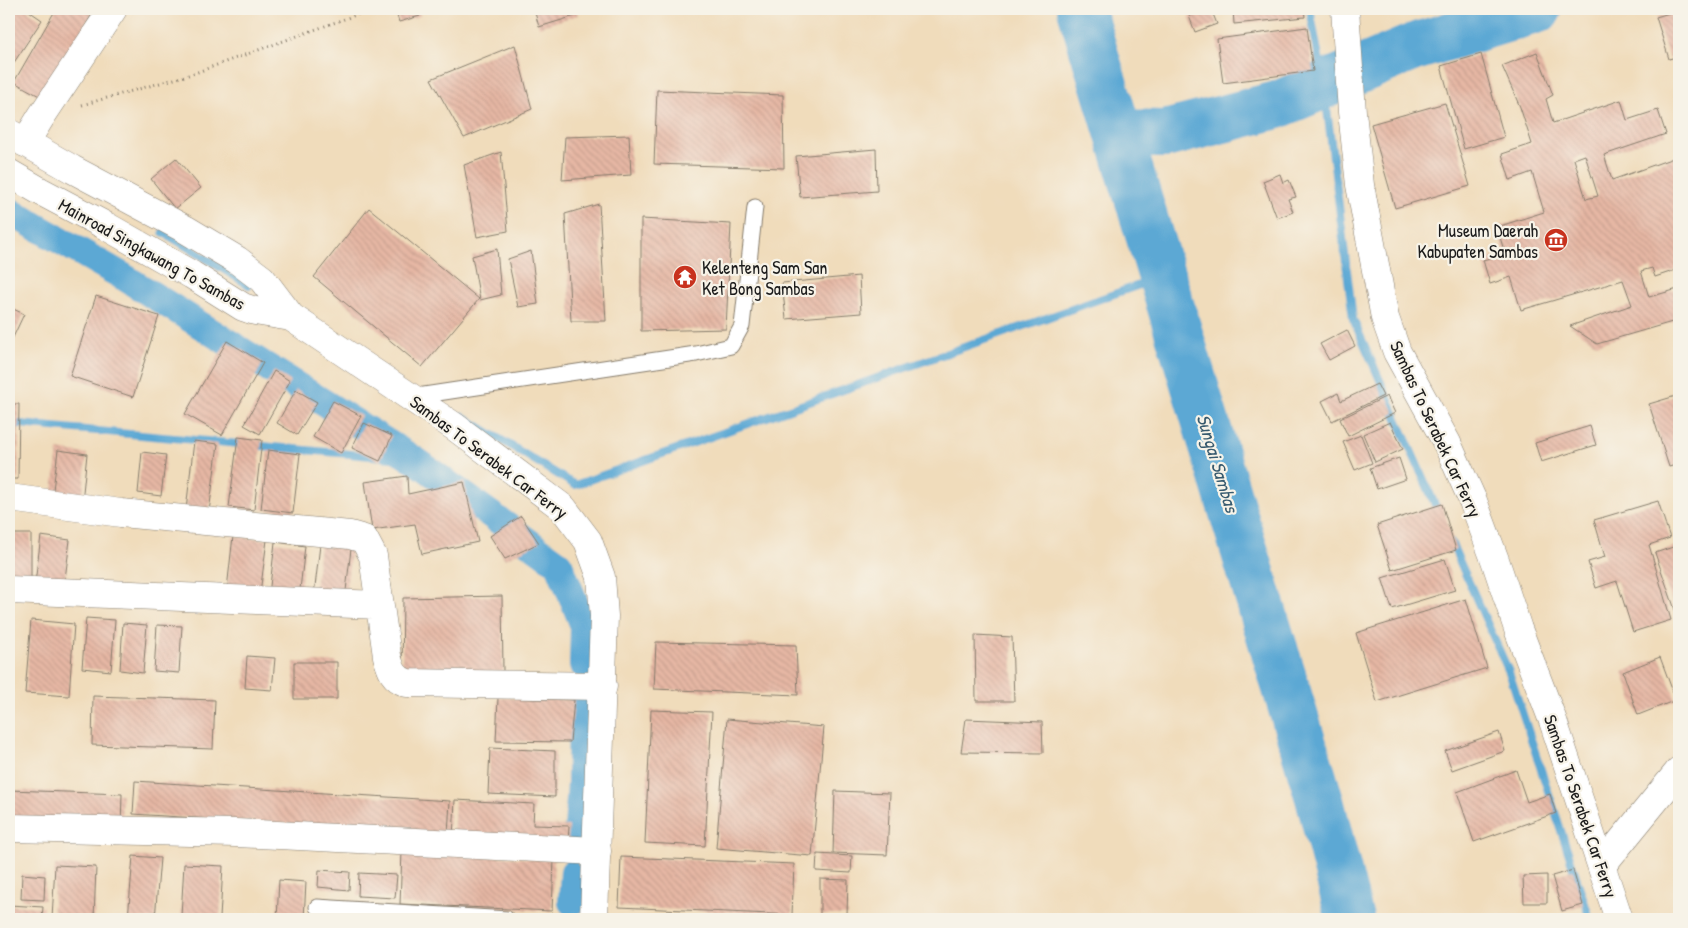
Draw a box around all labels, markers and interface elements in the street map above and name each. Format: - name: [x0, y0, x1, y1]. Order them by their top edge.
- street label: Mainroad Singkawang To Sambas: [54, 192, 250, 316]
- place label: Museum Daerah Kabupaten Sambas: [1418, 218, 1538, 264]
- museum icon: Museum Daerah Kabupaten Sambas: [1543, 227, 1569, 253]
- place label: Kelenteng Sam San Ket Bong Sambas: [702, 255, 827, 301]
- temple icon: Kelenteng Sam San Ket Bong Sambas: [672, 264, 698, 290]
- street label: Sambas To Serabek Car Ferry: [1384, 337, 1488, 522]
- street label: Sambas To Serabek Car Ferry: [405, 389, 573, 525]
- water label: Sungai Sambas: [1191, 411, 1246, 517]
- street label: Sambas To Serabek Car Ferry: [1538, 711, 1624, 901]

